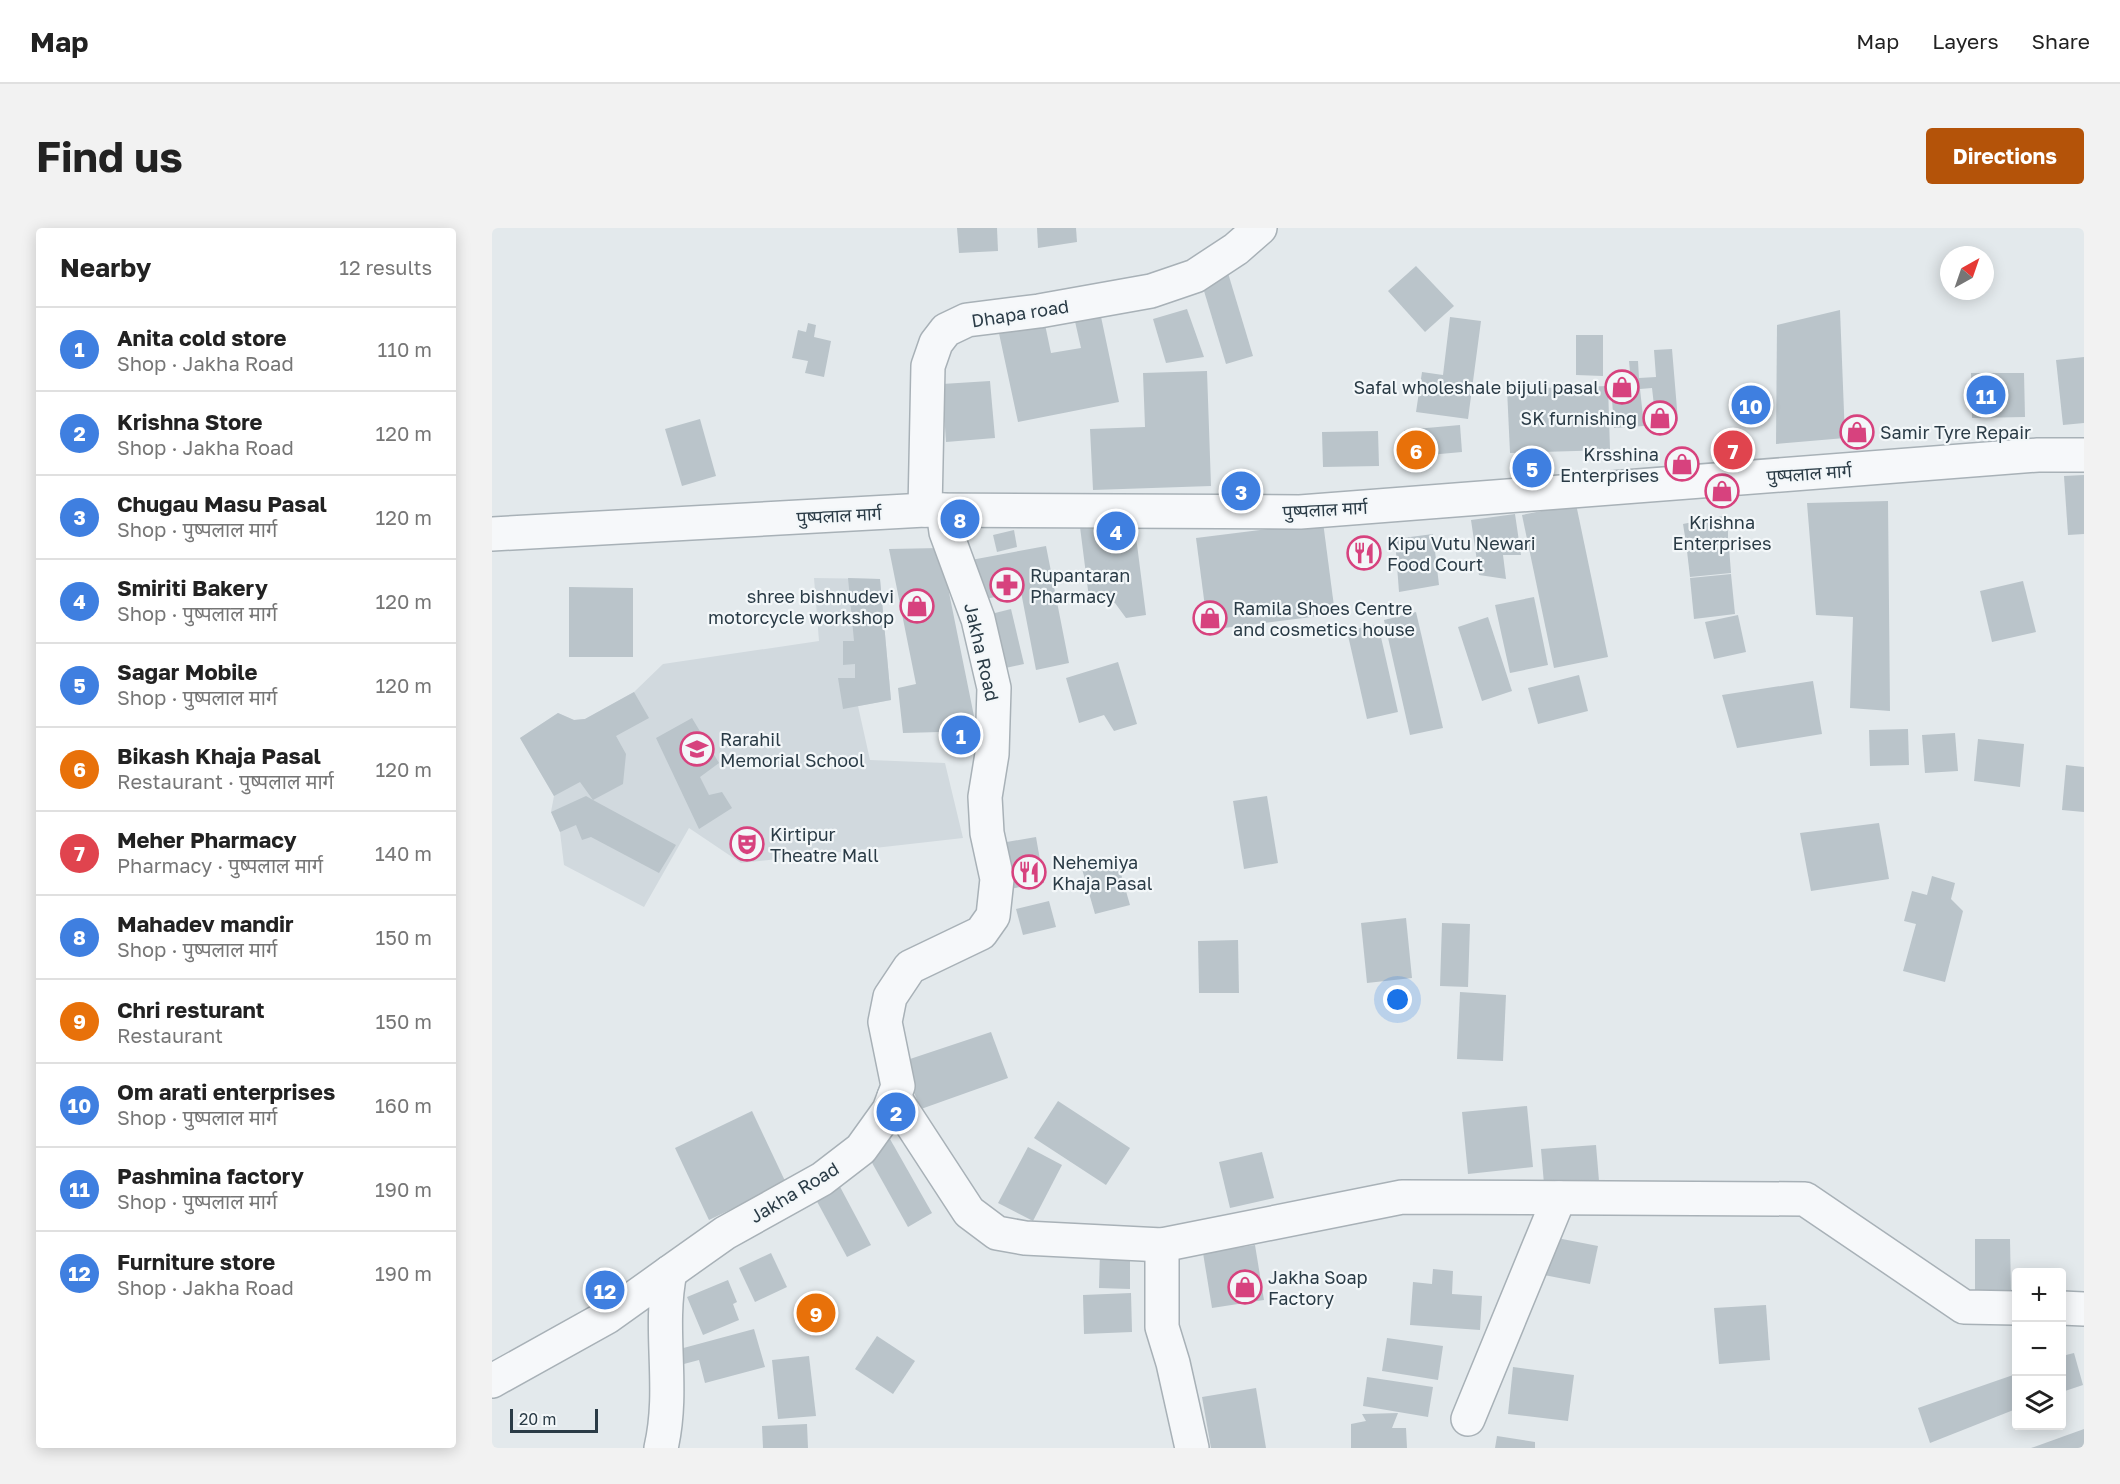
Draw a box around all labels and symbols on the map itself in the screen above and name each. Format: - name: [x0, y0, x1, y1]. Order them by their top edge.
- north arrow: [1940, 246, 1994, 300]
- street label: Dhapa road: [970, 294, 1070, 332]
- shop icon: Safal wholeshale bijuli pasal: [1604, 369, 1640, 405]
- pin: 11: [1966, 372, 2006, 418]
- place label: Safal wholeshale bijuli pasal: [1353, 376, 1599, 398]
- pin: 10: [1732, 382, 1770, 428]
- shop icon: SK furnishing: [1642, 400, 1678, 436]
- place label: SK furnishing: [1521, 407, 1637, 429]
- shop icon: Samir Tyre Repair: [1839, 414, 1875, 450]
- place label: Samir Tyre Repair: [1880, 421, 2031, 443]
- pin: 6: [1396, 428, 1436, 472]
- pin: 7: [1714, 428, 1752, 472]
- place label: Krsshina Enterprises: [1560, 443, 1659, 486]
- pin: 5: [1512, 446, 1552, 490]
- shop icon: Krsshina Enterprises: [1664, 446, 1700, 482]
- street label: पुष्पलाल मार्ग: [1766, 459, 1853, 489]
- pin: 3: [1222, 468, 1260, 514]
- shop icon: Krishna Enterprises: [1704, 473, 1740, 509]
- pin: 8: [940, 496, 980, 542]
- street label: पुष्पलाल मार्ग: [1282, 496, 1369, 524]
- street label: पुष्पलाल मार्ग: [796, 502, 883, 530]
- pin: 4: [1096, 508, 1136, 554]
- place label: Krishna Enterprises: [1673, 511, 1771, 554]
- place label: Kipu Vutu Newari Food Court: [1387, 532, 1536, 575]
- restaurant icon: Kipu Vutu Newari Food Court: [1346, 535, 1382, 571]
- place label: Rupantaran Pharmacy: [1030, 564, 1130, 607]
- pharmacy icon: Rupantaran Pharmacy: [989, 567, 1025, 603]
- place label: shree bishnudevi motorcycle workshop: [708, 585, 894, 628]
- shop icon: shree bishnudevi motorcycle workshop: [899, 588, 935, 624]
- place label: Ramila Shoes Centre and cosmetics house: [1233, 597, 1415, 640]
- shop icon: Ramila Shoes Centre and cosmetics house: [1192, 600, 1228, 636]
- street label: Jakha Road: [960, 601, 1004, 703]
- pin: 1: [942, 712, 980, 758]
- place label: Rarahil Memorial School: [720, 728, 865, 771]
- school or university icon: Rarahil Memorial School: [679, 731, 715, 767]
- place label: Kirtipur Theatre Mall: [770, 823, 879, 866]
- theatre icon: Kirtipur Theatre Mall: [729, 826, 765, 862]
- place label: Nehemiya Khaja Pasal: [1052, 851, 1153, 894]
- restaurant icon: Nehemiya Khaja Pasal: [1011, 854, 1047, 890]
- your location: [1383, 985, 1412, 1014]
- pin: 2: [876, 1090, 916, 1134]
- street label: Jakha Road: [745, 1157, 843, 1227]
- place label: Jakha Soap Factory: [1268, 1266, 1368, 1309]
- pin: 12: [586, 1268, 624, 1312]
- shop icon: Jakha Soap Factory: [1227, 1269, 1263, 1305]
- pin: 9: [796, 1290, 836, 1336]
- scale bar: [510, 1406, 598, 1434]

